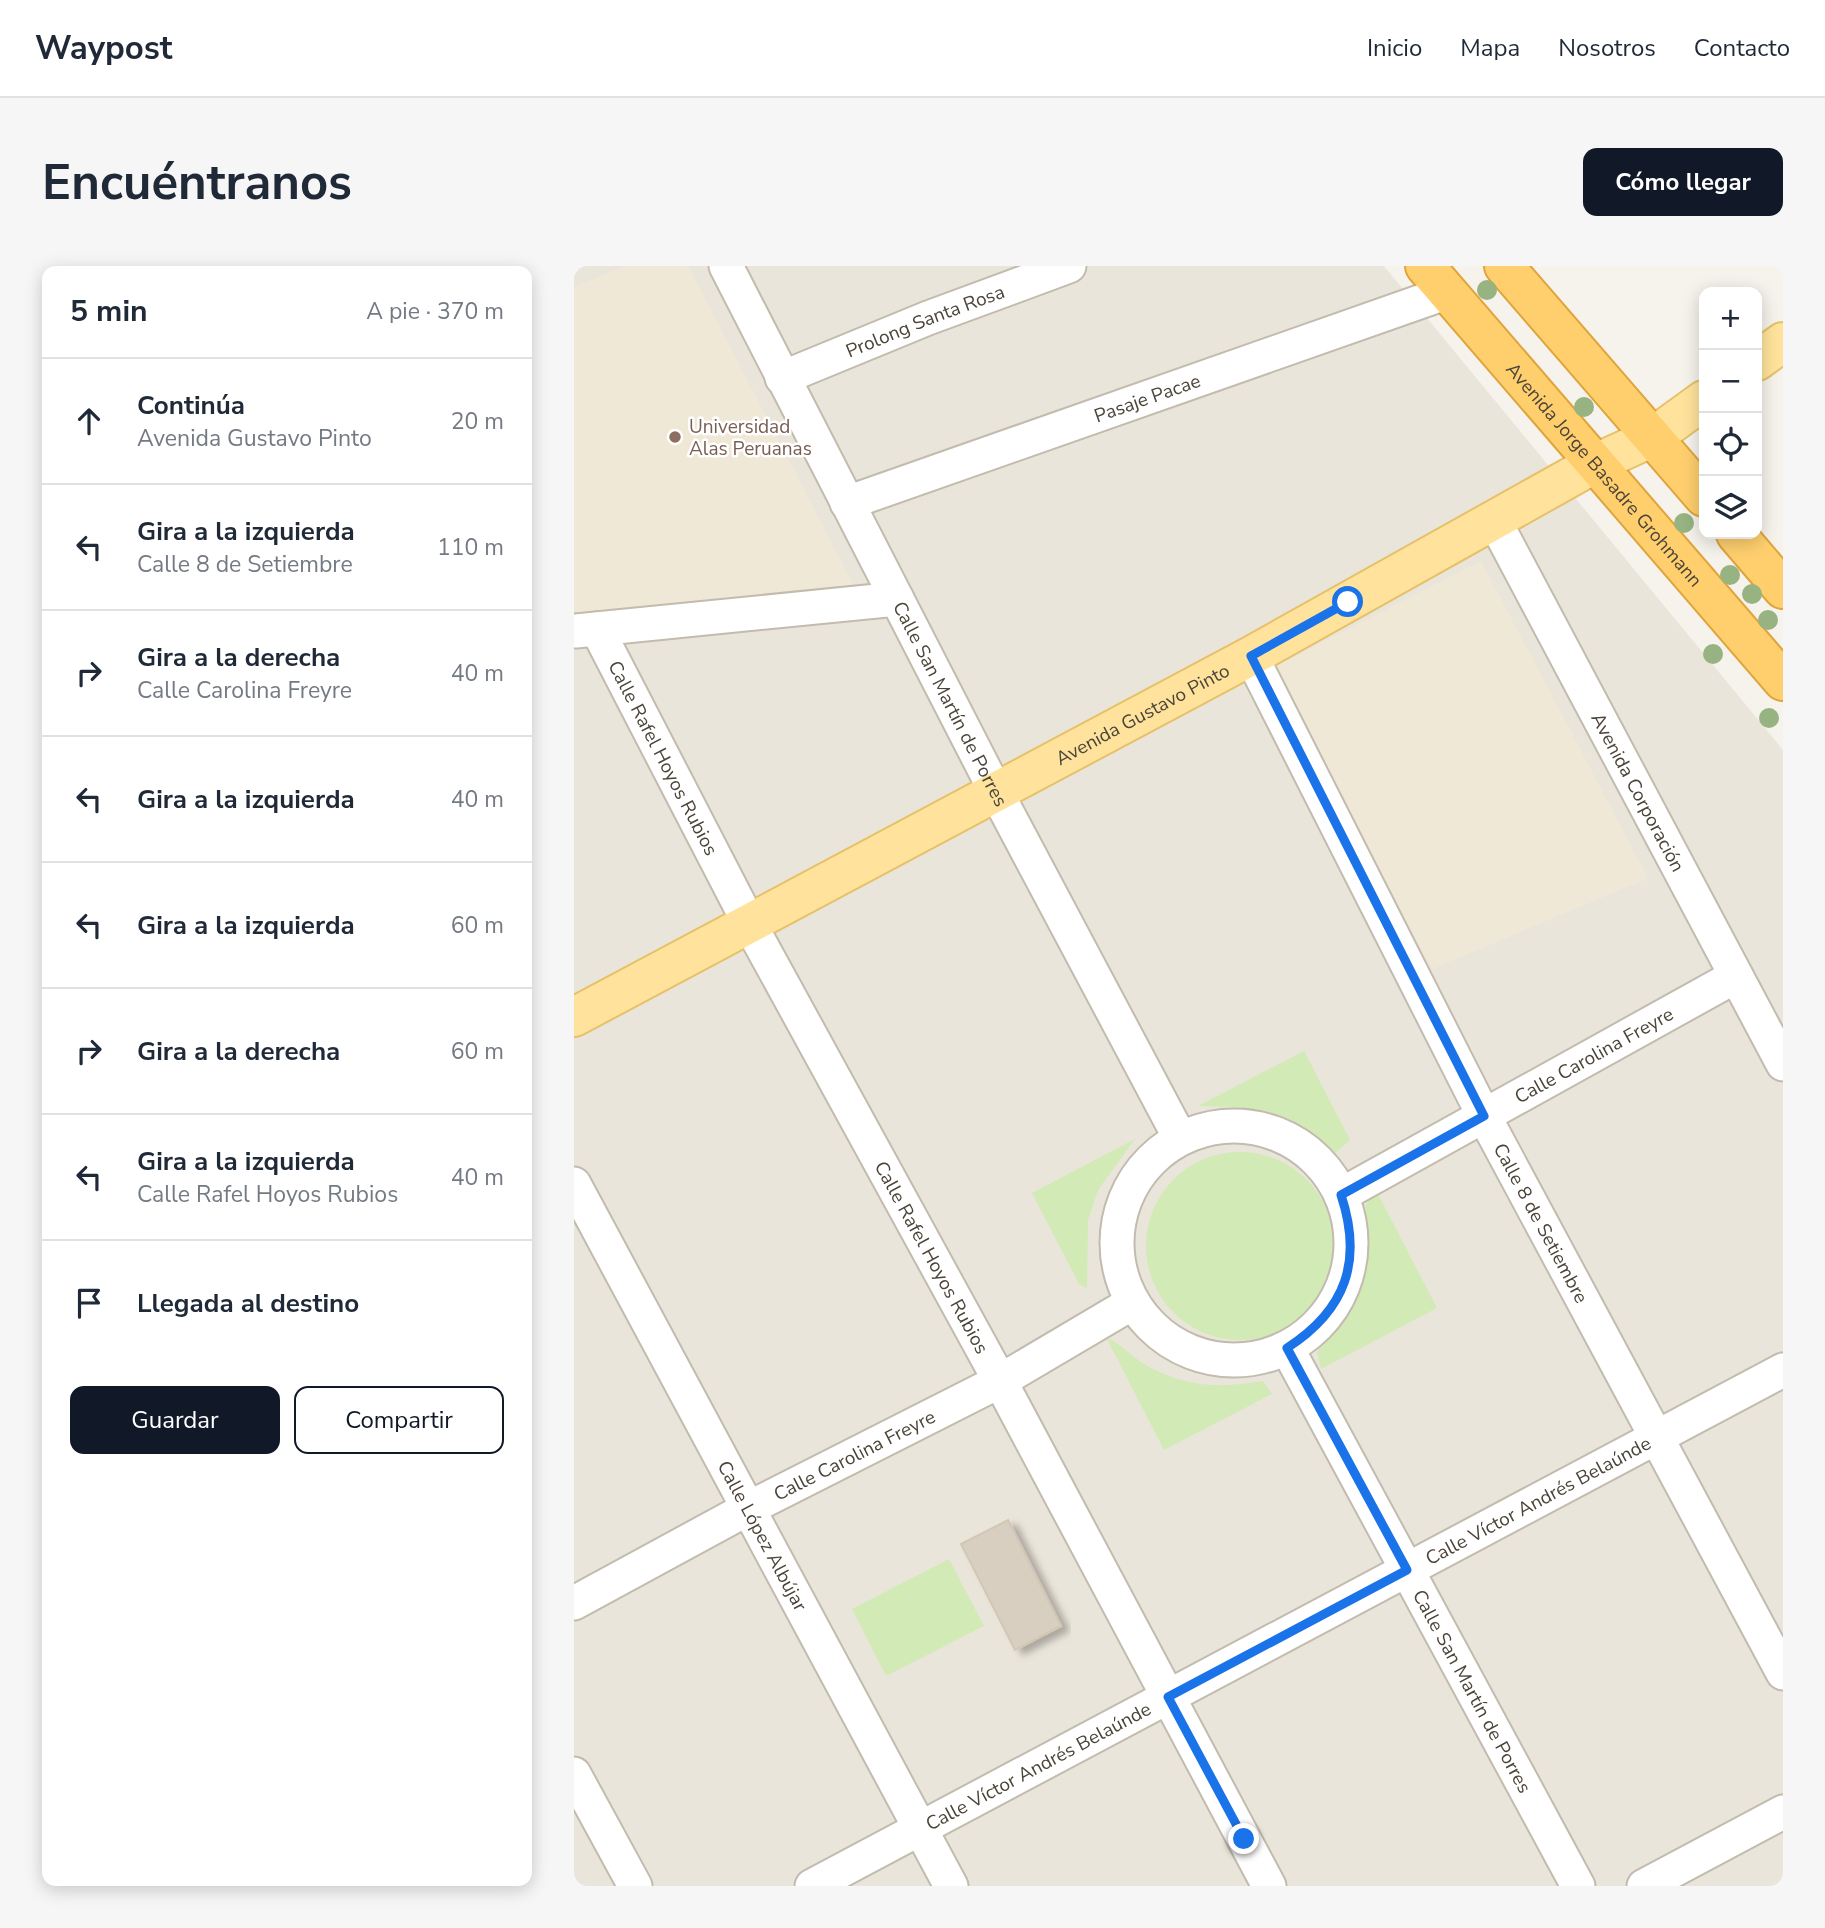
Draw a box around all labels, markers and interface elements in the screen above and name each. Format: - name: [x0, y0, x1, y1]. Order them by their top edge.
- text: Waypost: [35, 26, 172, 71]
- text: Inicio: [1367, 32, 1422, 64]
- text: Mapa: [1460, 32, 1520, 64]
- text: Nosotros: [1558, 32, 1656, 64]
- text: Contacto: [1694, 32, 1790, 64]
- button: Cómo llegar: [1583, 148, 1783, 216]
- text: Encuéntranos: [42, 149, 352, 216]
- street label: Prolong Santa Rosa: [842, 279, 1008, 364]
- map controls: [1699, 287, 1762, 539]
- button: +: [1699, 287, 1762, 350]
- text: 5 min: [70, 291, 148, 332]
- text: A pie · 370 m: [366, 296, 504, 327]
- button: −: [1699, 350, 1762, 413]
- street label: Avenida Jorge Basadre Grohmann: [1500, 357, 1708, 593]
- street label: Pasaje Pacae: [1091, 368, 1204, 429]
- text: Continúa: [137, 388, 245, 423]
- icon: ahead: [70, 402, 108, 440]
- text: 20 m: [451, 406, 504, 437]
- button: locate: [1699, 413, 1762, 476]
- place label: Universidad Alas Peruanas: [689, 414, 812, 462]
- text: Avenida Gustavo Pinto: [137, 423, 372, 454]
- marker: Universidad Alas Peruanas: [667, 429, 683, 445]
- button: layers: [1699, 476, 1762, 539]
- text: Gira a la izquierda: [137, 514, 355, 549]
- icon: left: [70, 528, 108, 566]
- text: 110 m: [437, 532, 504, 563]
- text: Calle 8 de Setiembre: [137, 549, 353, 580]
- route start: [1332, 586, 1363, 617]
- street label: Calle San Martín de Porres: [886, 597, 1013, 811]
- text: Gira a la derecha: [137, 640, 340, 675]
- icon: right: [70, 654, 108, 692]
- street label: Calle Rafel Hoyos Rubios: [602, 656, 724, 860]
- text: 40 m: [451, 658, 504, 689]
- street label: Avenida Gustavo Pinto: [1051, 658, 1234, 772]
- text: Calle Carolina Freyre: [137, 675, 352, 706]
- street label: Avenida Corporación: [1585, 708, 1691, 877]
- icon: left: [70, 780, 108, 818]
- text: Gira a la izquierda: [137, 782, 355, 817]
- text: 40 m: [451, 784, 504, 815]
- icon: left: [70, 906, 108, 944]
- text: Gira a la izquierda: [137, 908, 355, 943]
- text: 60 m: [451, 910, 504, 941]
- street label: Calle Carolina Freyre: [1510, 1001, 1678, 1110]
- icon: right: [70, 1032, 108, 1070]
- text: Gira a la derecha: [137, 1034, 340, 1069]
- text: 60 m: [451, 1036, 504, 1067]
- street label: Calle 8 de Setiembre: [1487, 1139, 1594, 1308]
- text: Gira a la izquierda: [137, 1144, 355, 1179]
- street label: Calle Rafel Hoyos Rubios: [868, 1157, 995, 1359]
- icon: left: [70, 1158, 108, 1196]
- text: 40 m: [451, 1162, 504, 1193]
- text: Calle Rafel Hoyos Rubios: [137, 1179, 398, 1210]
- icon: arrive: [70, 1284, 108, 1322]
- text: Llegada al destino: [137, 1286, 359, 1321]
- button: Guardar: [70, 1386, 280, 1454]
- button: Compartir: [294, 1386, 504, 1454]
- street label: Calle Carolina Freyre: [769, 1404, 940, 1507]
- street label: Calle Víctor Andrés Belaúnde: [1421, 1431, 1656, 1572]
- street label: Calle López Albújar: [711, 1456, 813, 1616]
- street label: Calle San Martín de Porres: [1406, 1585, 1537, 1798]
- street label: Calle Víctor Andrés Belaúnde: [921, 1696, 1156, 1837]
- route end: [1228, 1823, 1259, 1854]

